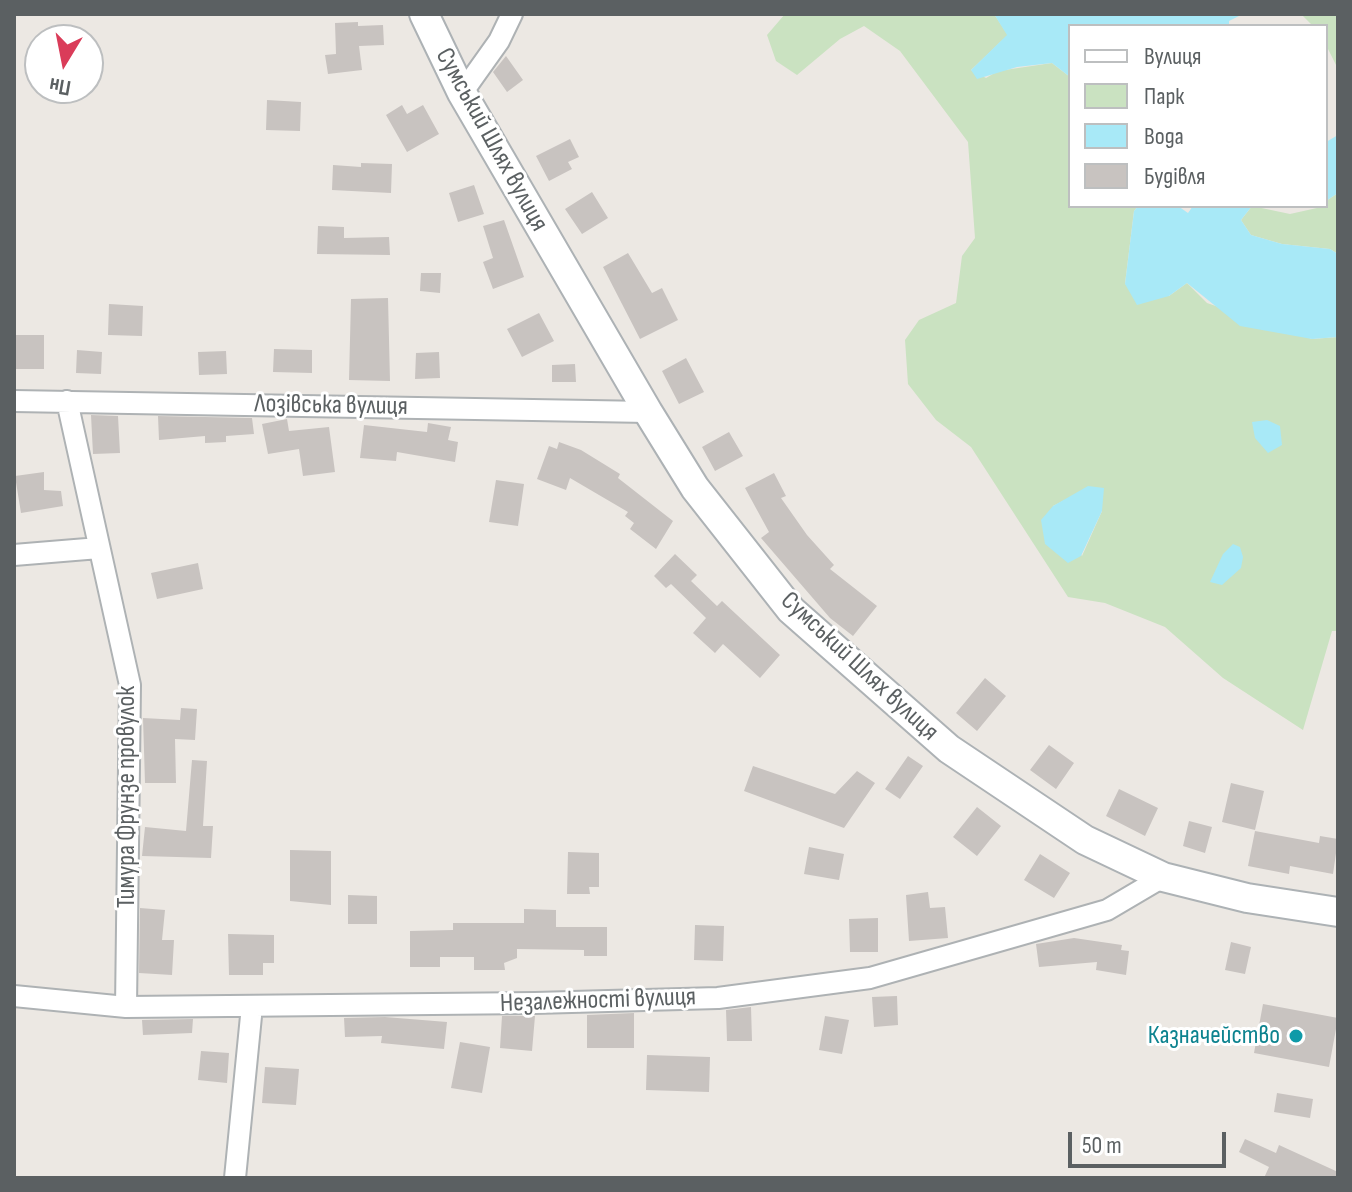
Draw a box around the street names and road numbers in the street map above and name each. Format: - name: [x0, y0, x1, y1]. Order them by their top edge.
- street label: Сумський Шлях вулиця: [428, 43, 554, 237]
- street label: Лозівська вулиця: [254, 389, 408, 423]
- street label: Сумський Шлях вулиця: [774, 586, 944, 748]
- street label: Тимура Фрунзе провулок: [111, 686, 143, 908]
- street label: Незалежності вулиця: [500, 982, 696, 1020]

